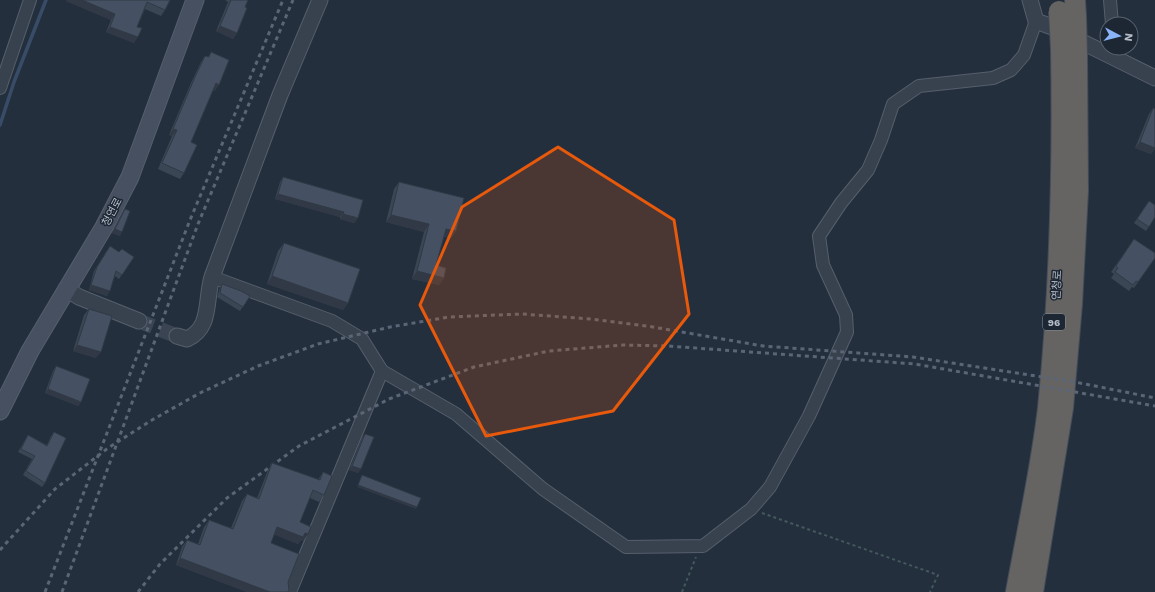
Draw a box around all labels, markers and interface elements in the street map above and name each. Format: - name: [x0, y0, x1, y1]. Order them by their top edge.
- north arrow: [1099, 16, 1139, 56]
- text: N: [1121, 32, 1135, 42]
- street label: 청연로: [99, 196, 125, 228]
- street label: 연청로: [1050, 269, 1064, 301]
- road number: 96: [1043, 314, 1065, 330]

